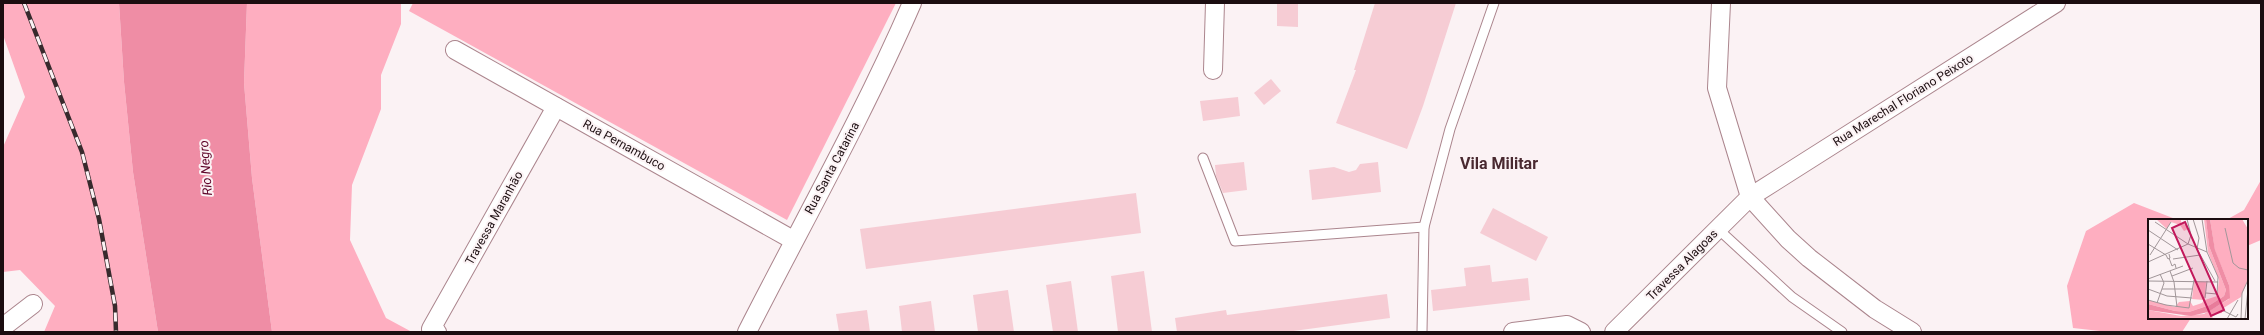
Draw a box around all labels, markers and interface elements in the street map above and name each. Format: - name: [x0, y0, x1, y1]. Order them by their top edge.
- street label: Rua Marechal Floriano Peixoto: [1830, 51, 1976, 149]
- street label: Rua Pernambuco: [581, 117, 668, 173]
- street label: Rua Santa Catarina: [802, 120, 862, 216]
- water label: Rio Negro: [196, 140, 215, 196]
- district label: Vila Militar: [1460, 154, 1538, 173]
- street label: Travessa Maranhão: [462, 169, 526, 267]
- inset map: [2148, 219, 2248, 319]
- street label: Travessa Alagoas: [1644, 227, 1720, 303]

